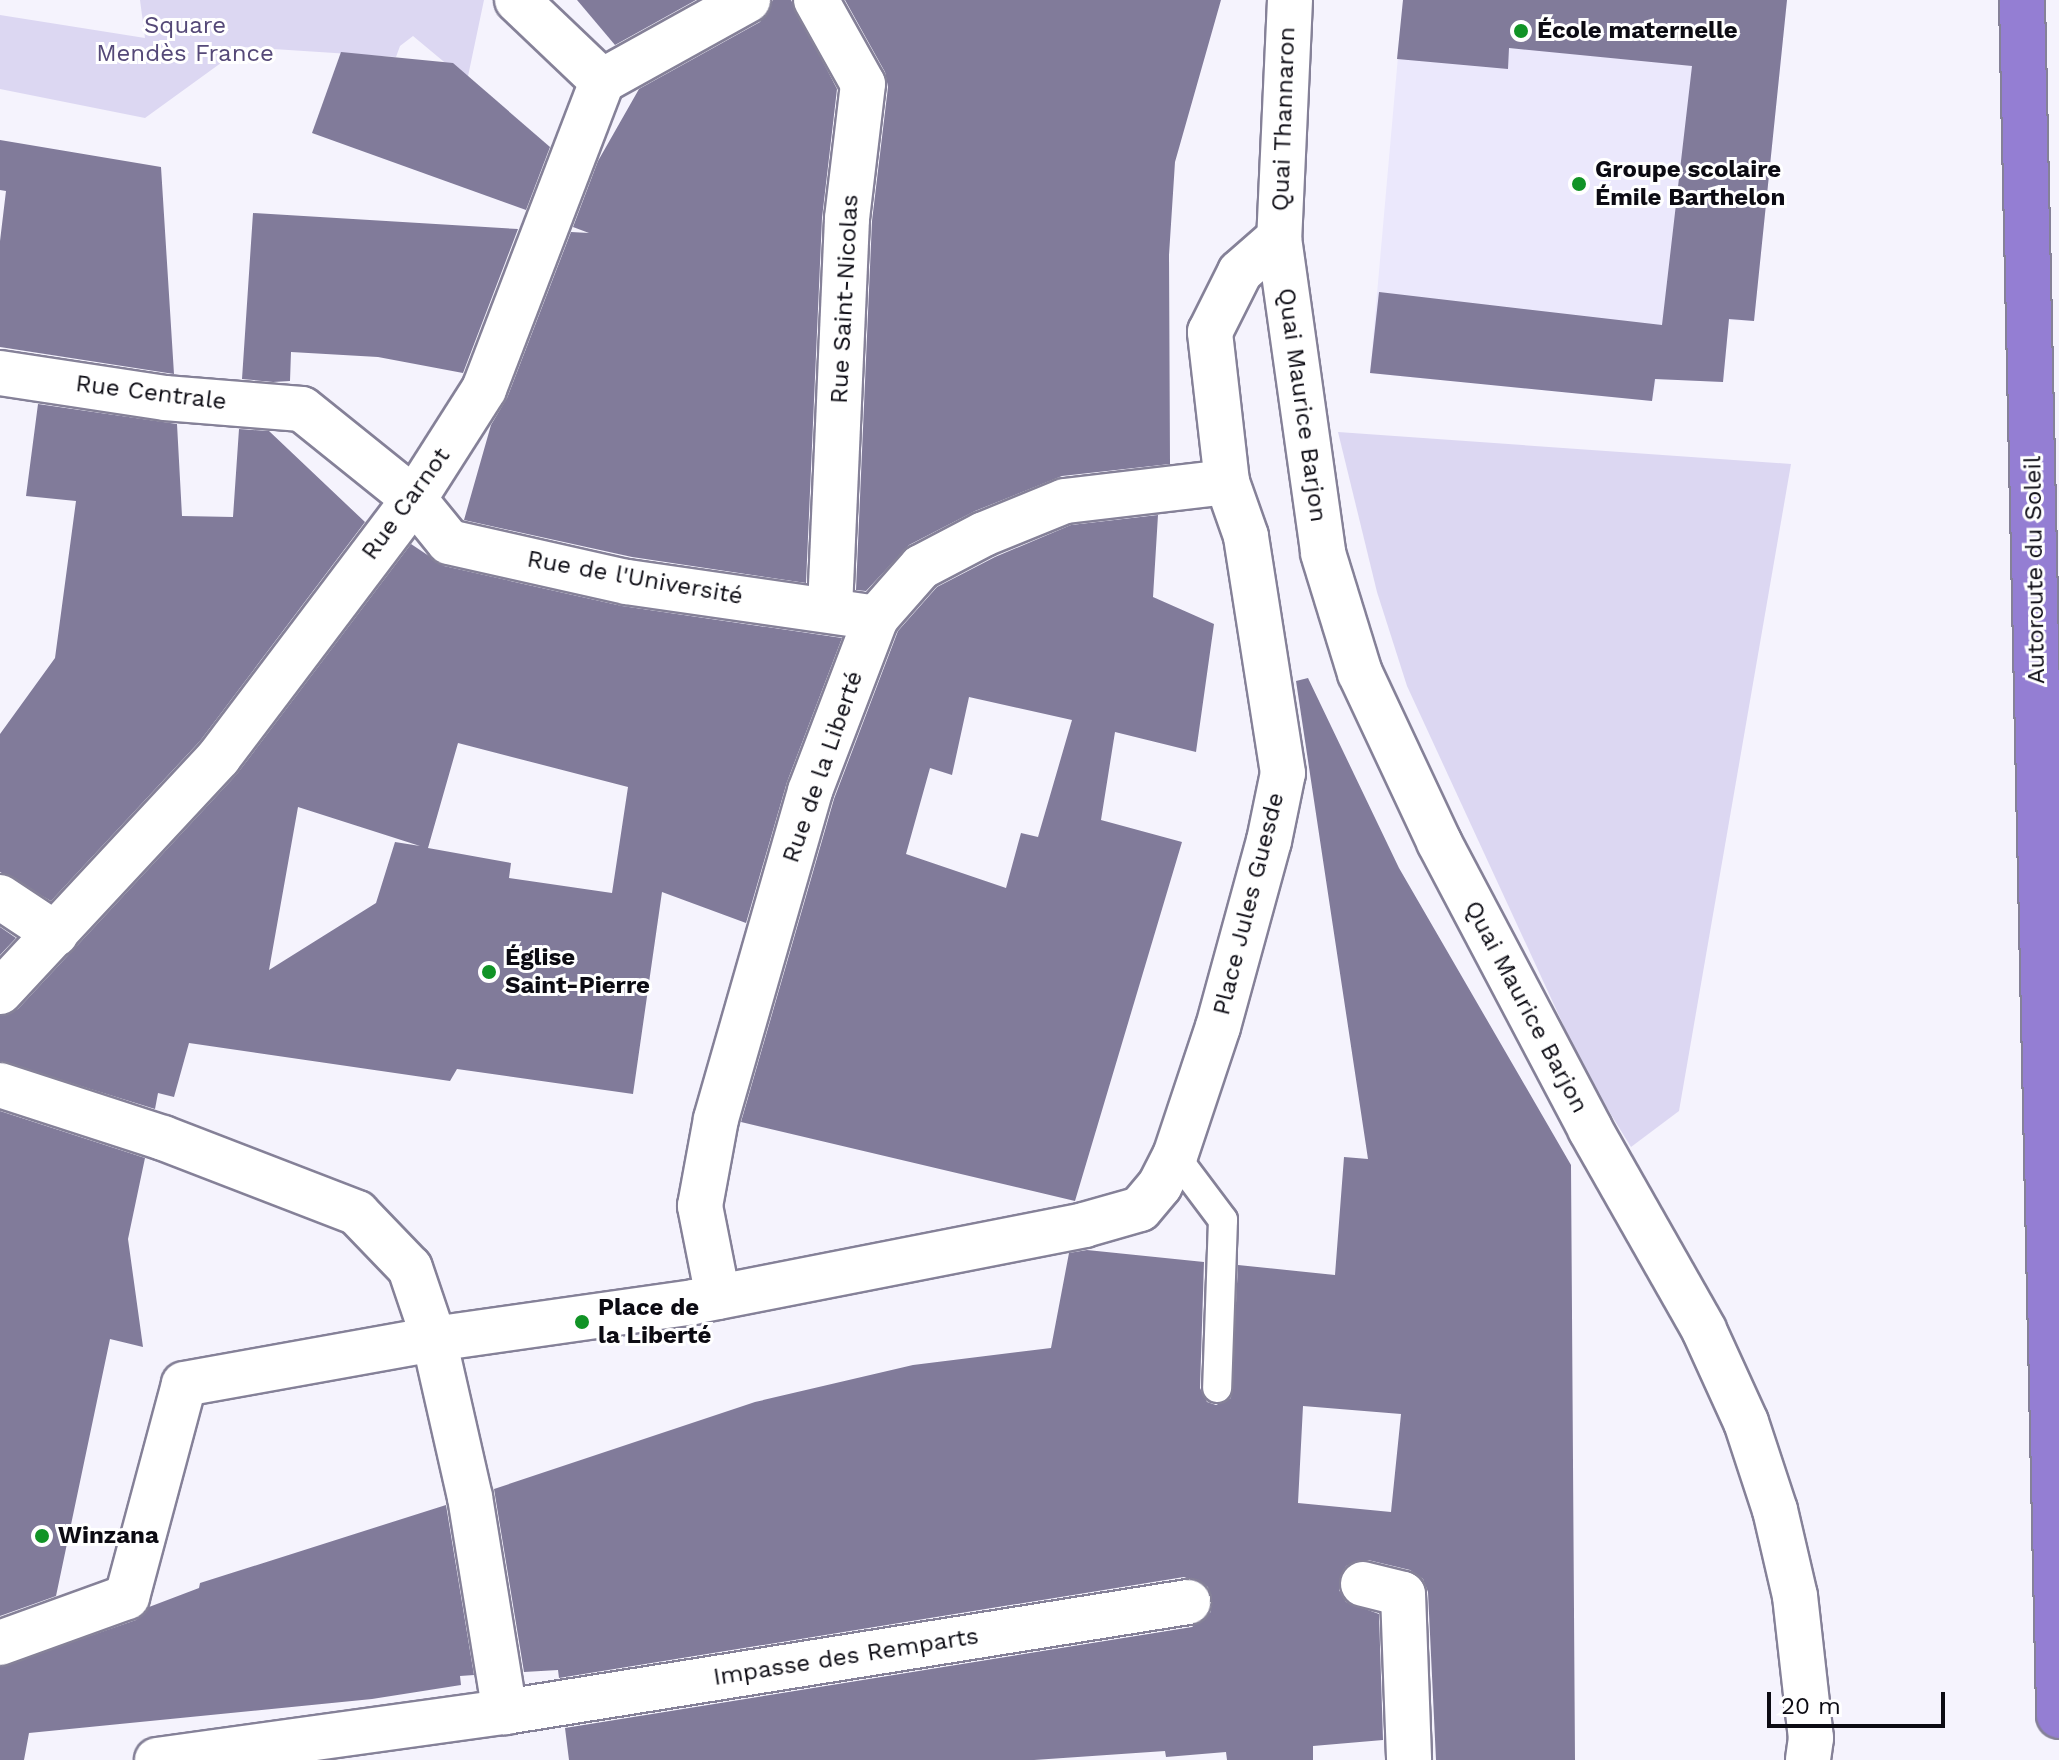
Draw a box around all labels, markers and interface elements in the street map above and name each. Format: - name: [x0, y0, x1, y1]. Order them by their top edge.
- park label: Square Mendès France: [96, 12, 274, 68]
- place label: École maternelle: [1537, 17, 1738, 45]
- marker: École maternelle: [1512, 22, 1530, 40]
- street label: Quai Thannaron: [1266, 26, 1302, 212]
- place label: Groupe scolaire Émile Barthelon: [1595, 156, 1785, 212]
- marker: Groupe scolaire Émile Barthelon: [1570, 175, 1588, 193]
- street label: Rue Saint-Nicolas: [825, 194, 865, 404]
- street label: Quai Maurice Barjon: [1271, 286, 1333, 524]
- street label: Rue Centrale: [74, 369, 228, 417]
- street label: Rue Carnot: [356, 442, 456, 566]
- street label: Autoroute du Soleil: [2019, 456, 2051, 684]
- street label: Rue de l'Université: [525, 545, 745, 611]
- street label: Rue de la Liberté: [777, 667, 869, 867]
- street label: Place Jules Guesde: [1207, 790, 1291, 1018]
- street label: Quai Maurice Barjon: [1458, 896, 1594, 1118]
- place label: Église Saint-Pierre: [505, 944, 650, 1000]
- marker: Église Saint-Pierre: [480, 963, 498, 981]
- place label: Place de la Liberté: [598, 1294, 712, 1350]
- marker: Place de la Liberté: [573, 1313, 591, 1331]
- place label: Winzana: [58, 1522, 159, 1550]
- marker: Winzana: [33, 1527, 51, 1545]
- street label: Impasse des Remparts: [711, 1622, 981, 1692]
- scale bar: [1771, 1676, 1949, 1726]
- text: 20 m: [1781, 1692, 1841, 1720]

